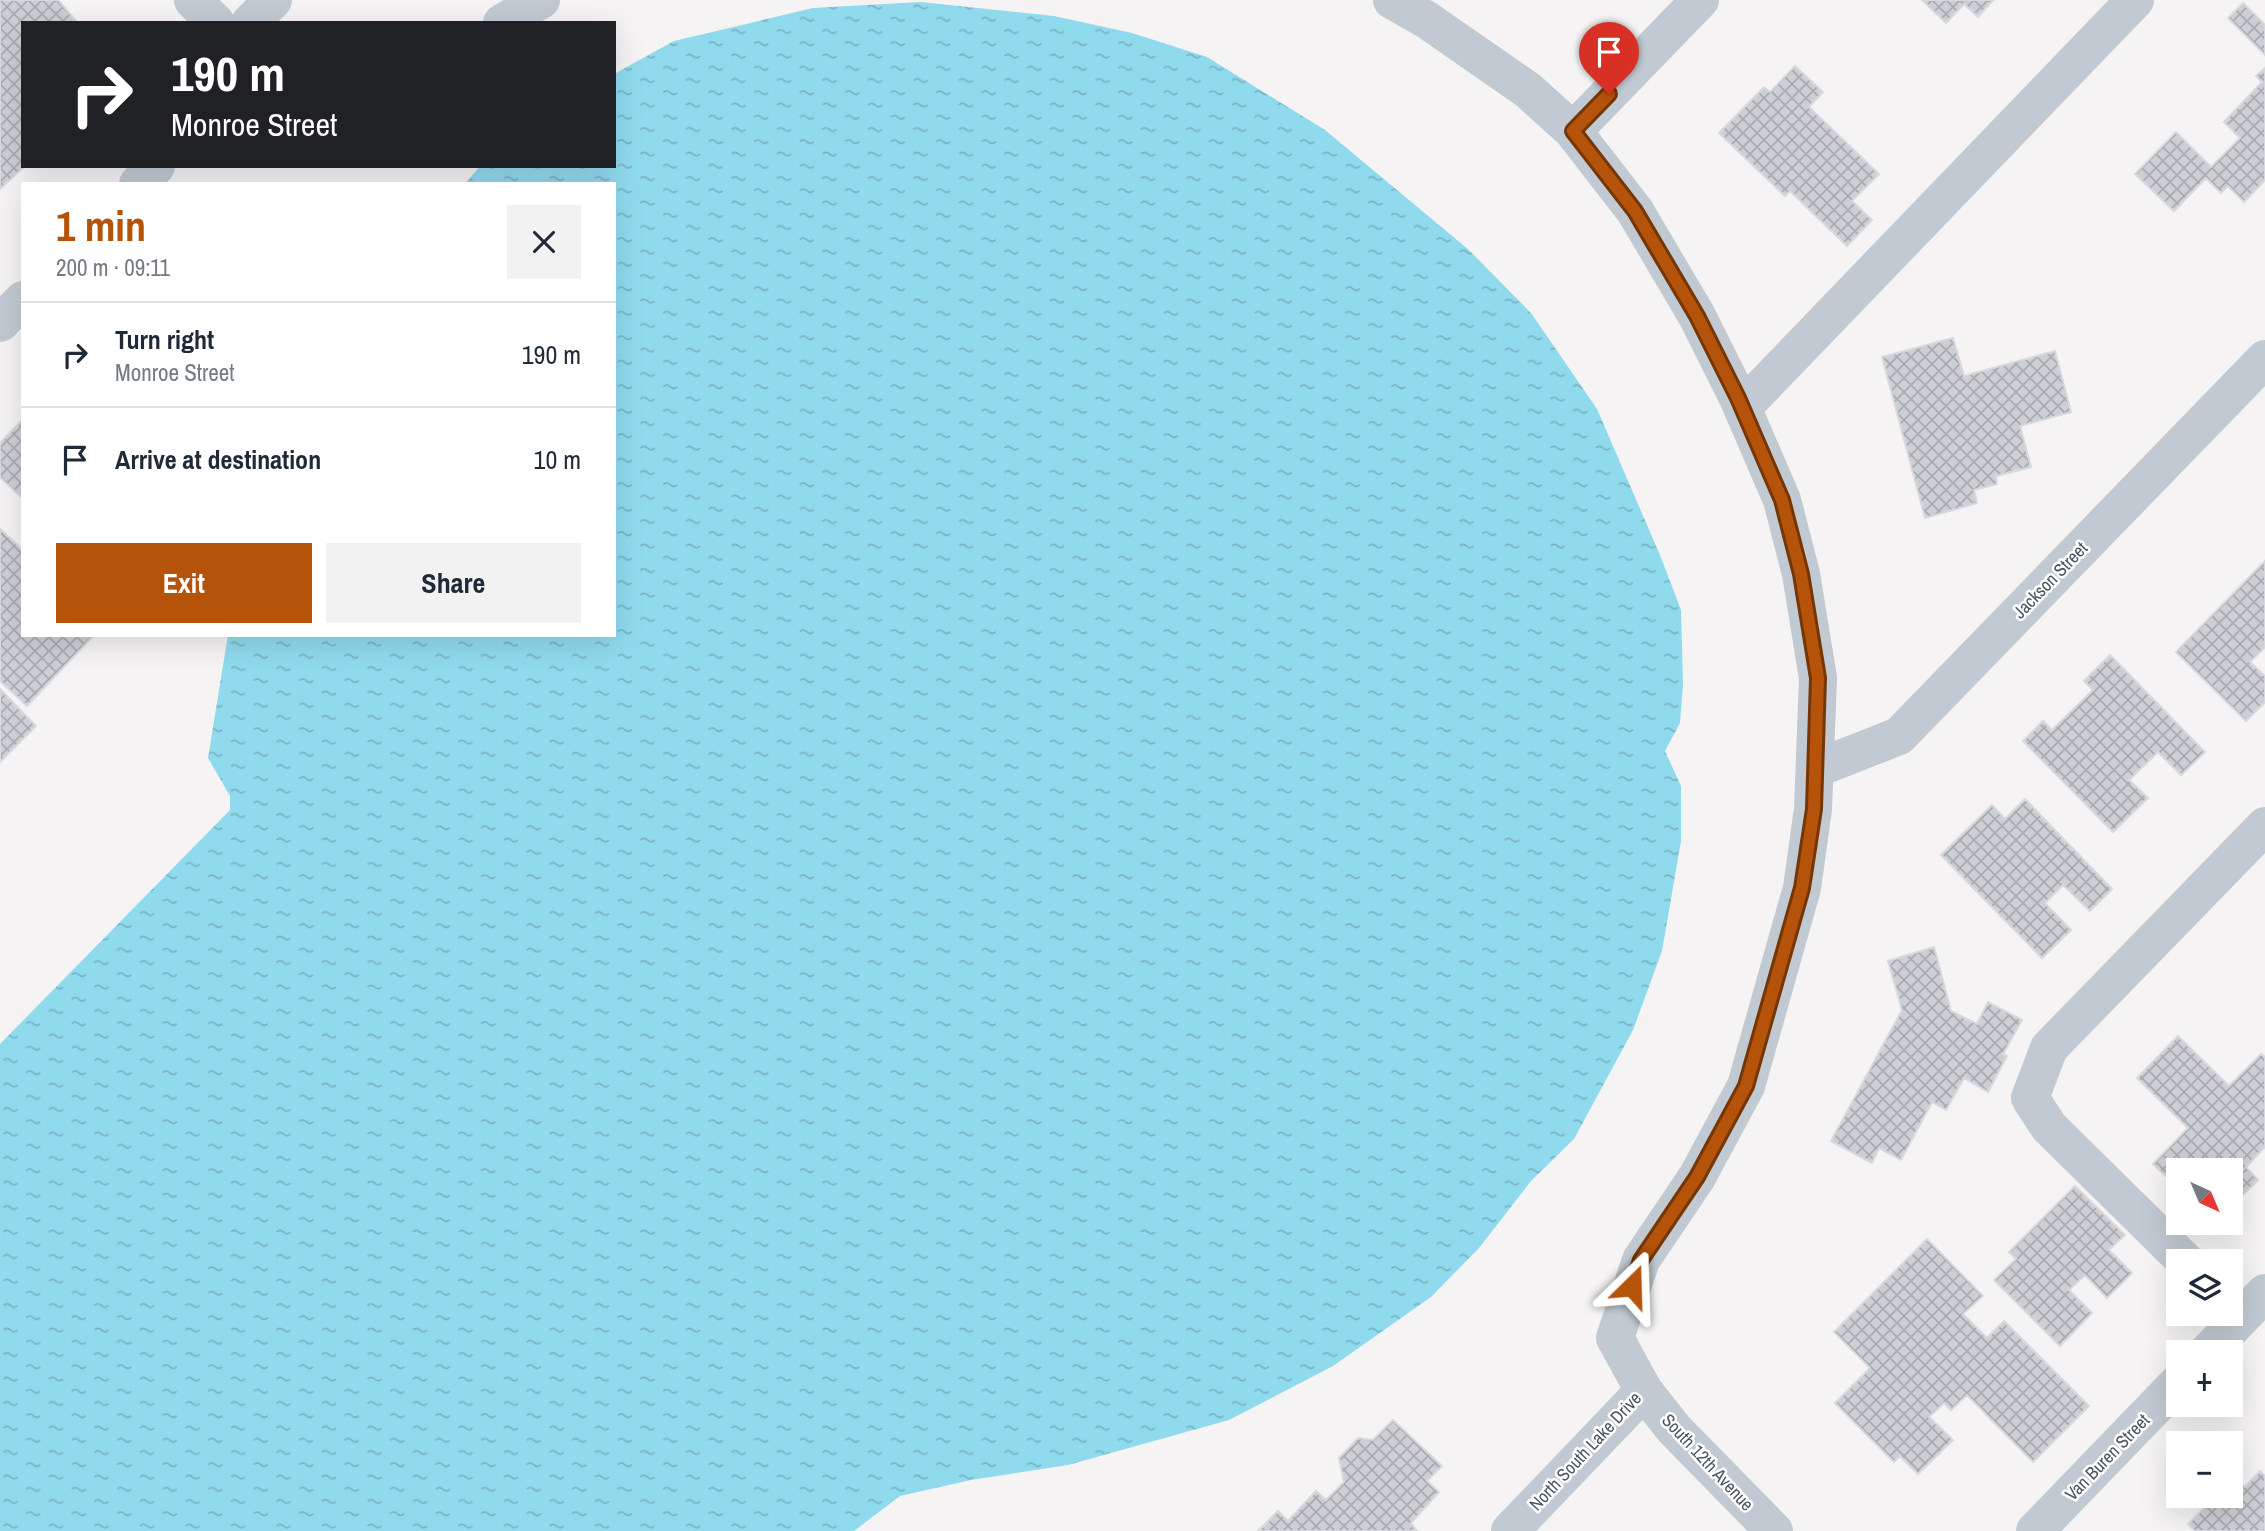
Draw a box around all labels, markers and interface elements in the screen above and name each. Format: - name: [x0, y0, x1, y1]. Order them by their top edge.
- pin: [1579, 22, 1639, 94]
- icon: arrive: [1590, 33, 1628, 71]
- text: 190 m: [171, 40, 285, 106]
- icon: right: [56, 49, 147, 140]
- text: Monroe Street: [171, 103, 337, 146]
- text: 1 min: [56, 198, 146, 254]
- button: close: [507, 205, 581, 279]
- text: 200 m · 09:11: [56, 252, 170, 283]
- text: Turn right: [115, 322, 214, 357]
- icon: right: [56, 336, 94, 374]
- text: 190 m: [522, 337, 581, 372]
- text: Monroe Street: [115, 357, 235, 388]
- icon: arrive: [56, 441, 94, 479]
- text: Arrive at destination: [115, 442, 321, 477]
- text: 10 m: [534, 442, 581, 477]
- street label: Jackson Street: [2007, 536, 2093, 624]
- button: Exit: [56, 543, 312, 623]
- button: Share: [326, 543, 581, 623]
- north arrow: [2166, 1158, 2244, 1236]
- map controls: [2166, 1158, 2243, 1508]
- position arrow: [1595, 1249, 1669, 1323]
- button: layers: [2166, 1249, 2243, 1326]
- button: +: [2166, 1340, 2243, 1417]
- street label: North South Lake Drive: [1523, 1386, 1647, 1516]
- street label: South 12th Avenue: [1656, 1408, 1760, 1516]
- street label: Van Buren Street: [2059, 1408, 2155, 1506]
- button: −: [2166, 1431, 2243, 1508]

